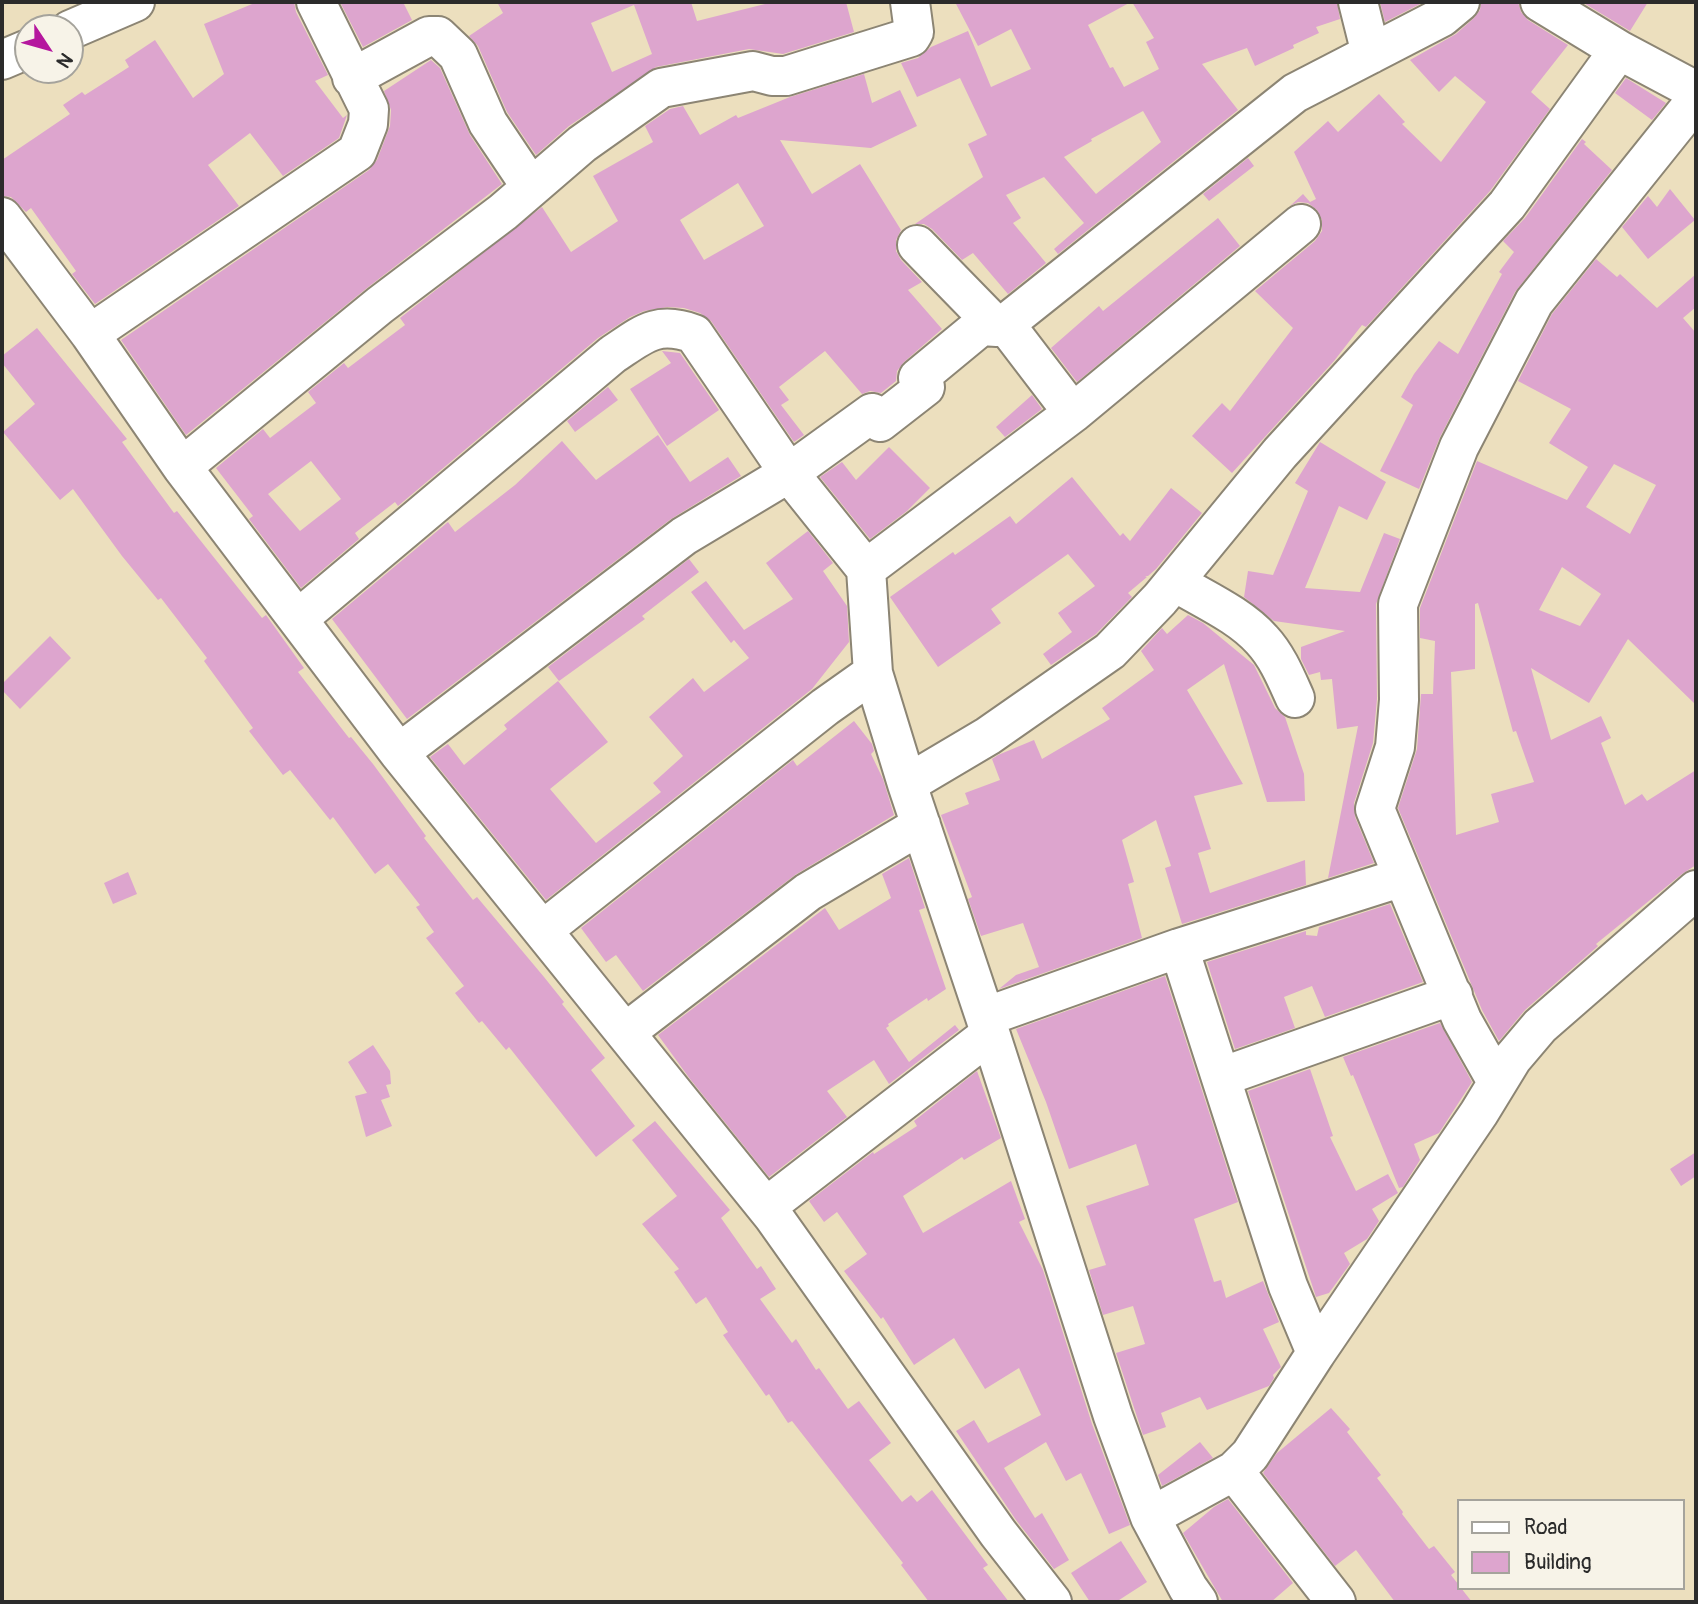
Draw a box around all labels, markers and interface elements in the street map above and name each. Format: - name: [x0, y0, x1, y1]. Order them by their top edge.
- north arrow: [14, 14, 84, 84]
- text: N: [51, 48, 78, 72]
- legend: [1456, 1499, 1684, 1590]
- text: Road: [1524, 1514, 1568, 1541]
- text: Building: [1524, 1549, 1591, 1576]

